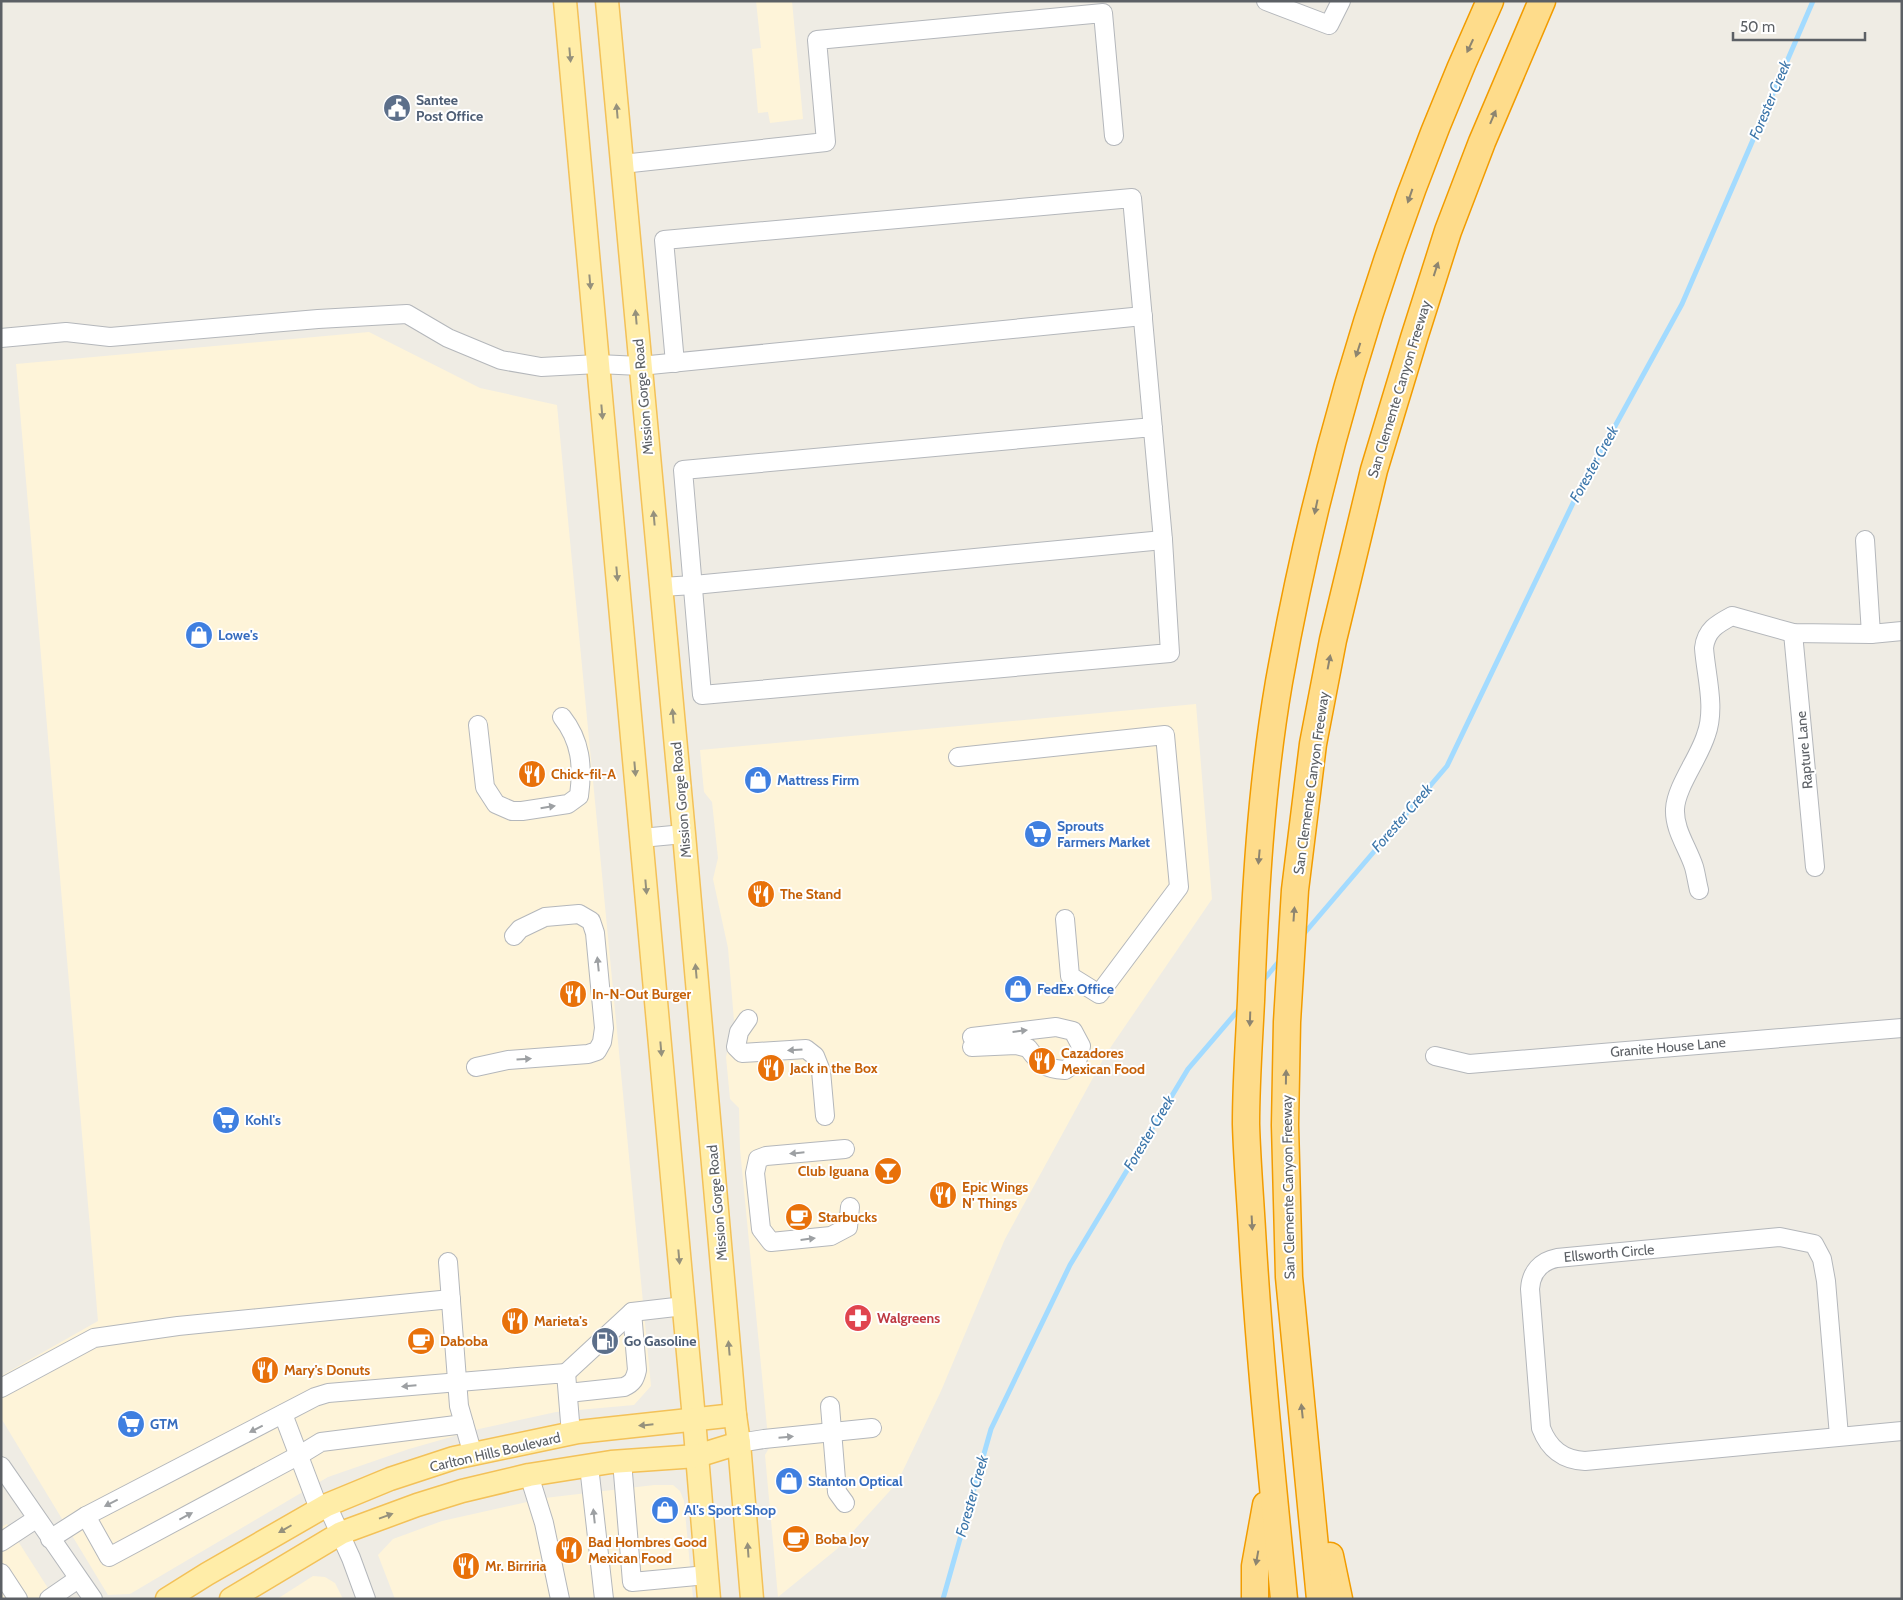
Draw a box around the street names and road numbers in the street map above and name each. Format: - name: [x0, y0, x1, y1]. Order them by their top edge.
- street label: San Clemente Canyon Freeway: [1363, 298, 1435, 480]
- street label: Mission Gorge Road: [629, 338, 657, 456]
- street label: San Clemente Canyon Freeway: [1289, 690, 1333, 876]
- street label: Rapture Lane: [1792, 710, 1816, 790]
- street label: Mission Gorge Road: [667, 741, 695, 859]
- street label: Granite House Lane: [1610, 1033, 1726, 1061]
- street label: San Clemente Canyon Freeway: [1277, 1095, 1299, 1279]
- street label: Mission Gorge Road: [703, 1144, 731, 1262]
- street label: Ellsworth Circle: [1563, 1240, 1655, 1266]
- street label: Carlton Hills Boulevard: [428, 1428, 562, 1476]

